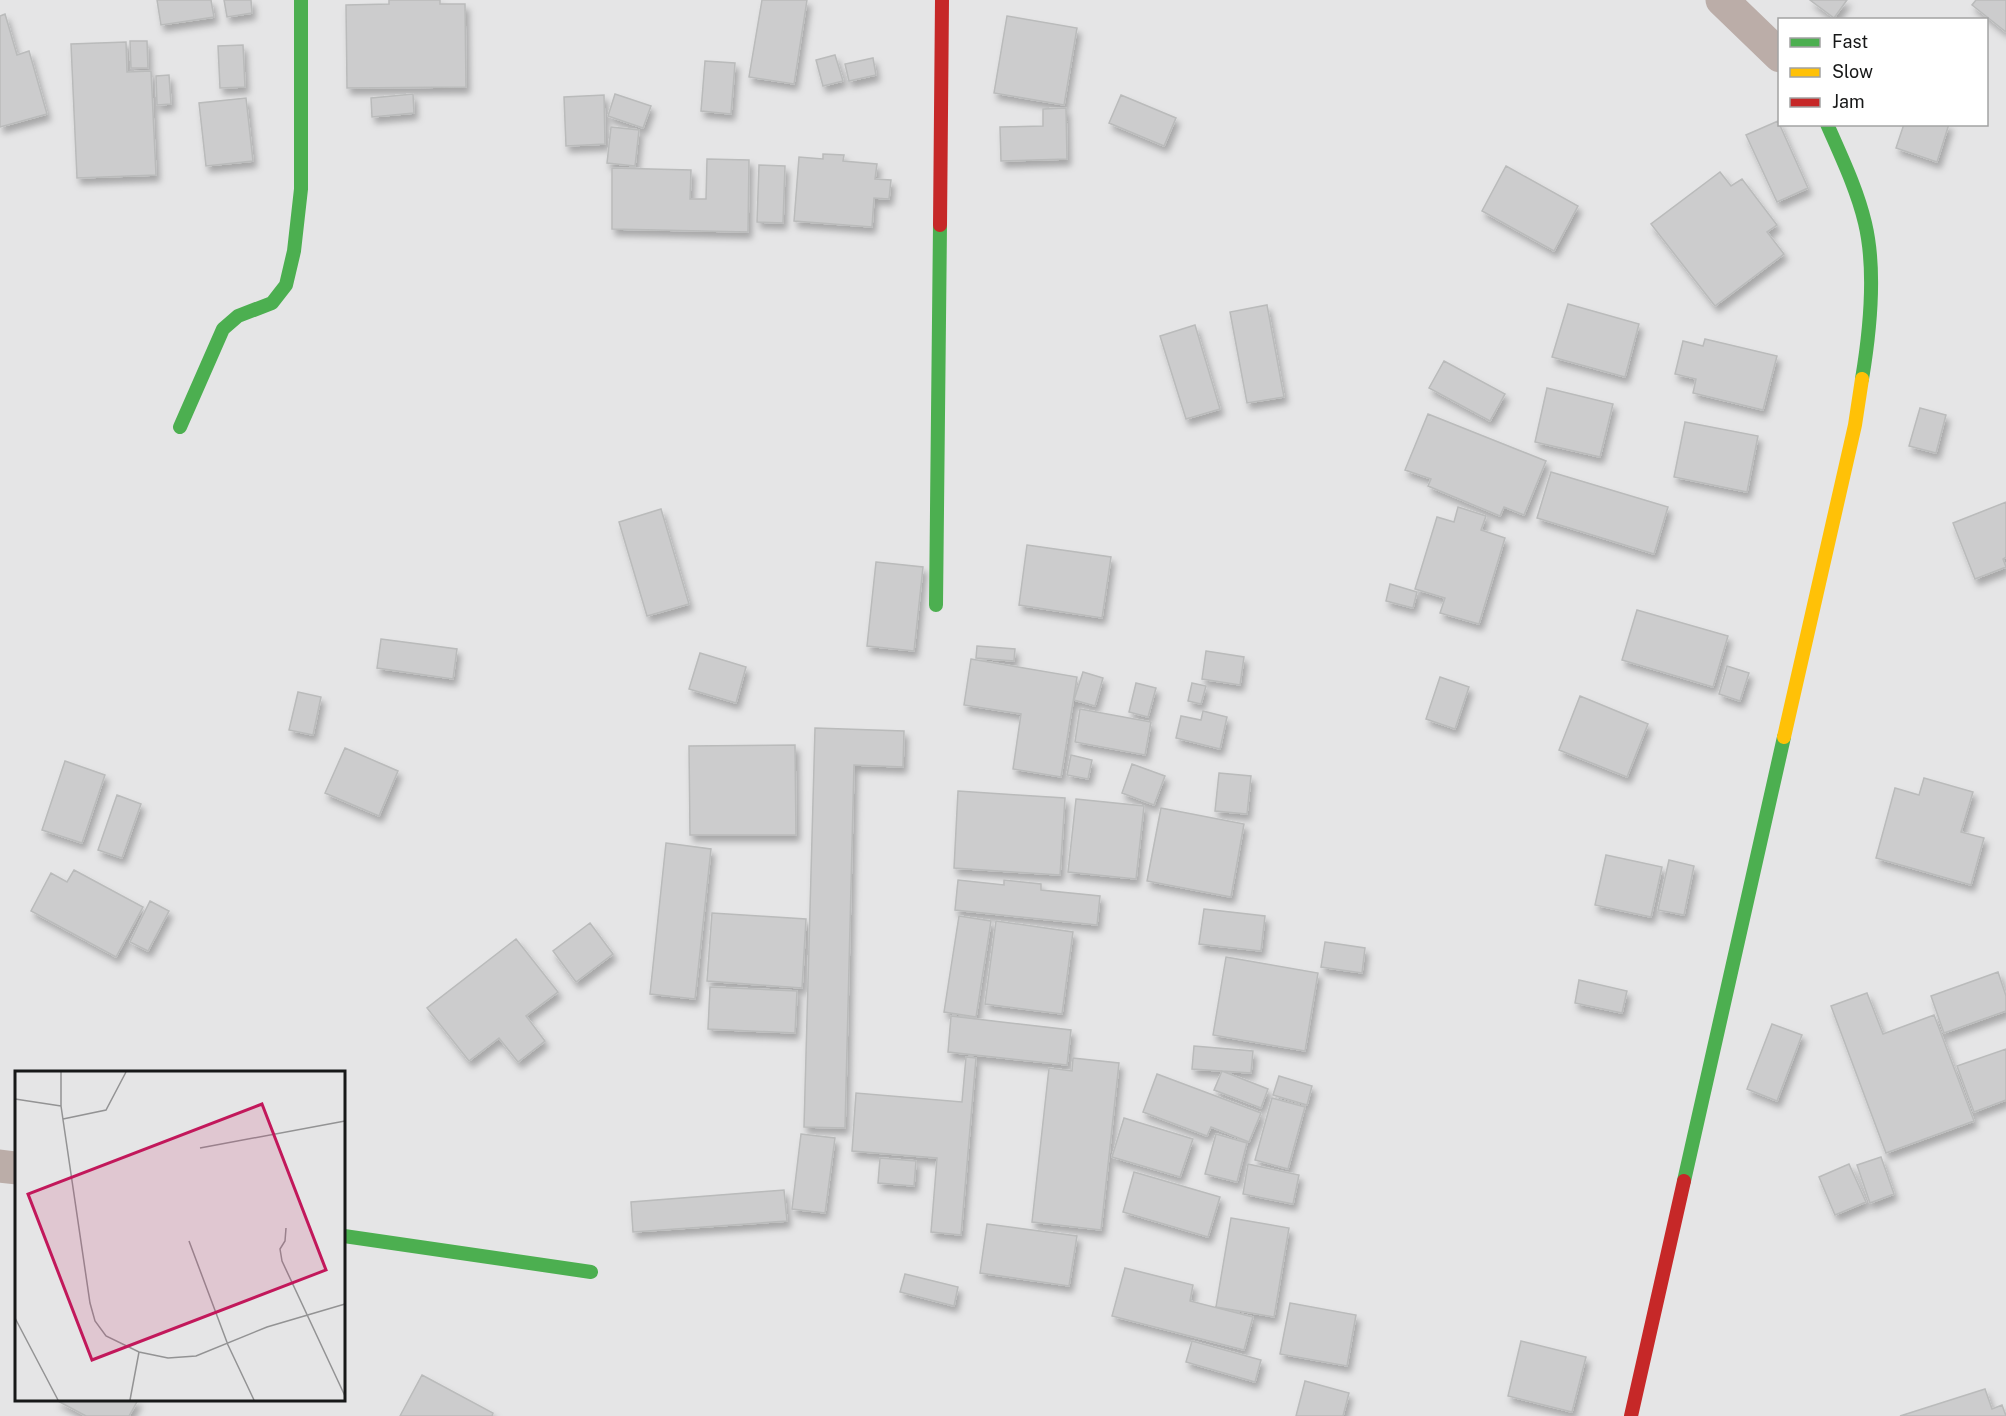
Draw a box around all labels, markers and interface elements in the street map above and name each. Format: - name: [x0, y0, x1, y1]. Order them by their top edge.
- legend: [1778, 18, 1988, 126]
- text: Fast: [1832, 31, 1868, 52]
- text: Slow: [1832, 61, 1873, 82]
- text: Jam: [1832, 91, 1865, 112]
- inset map: [15, 1071, 345, 1401]

